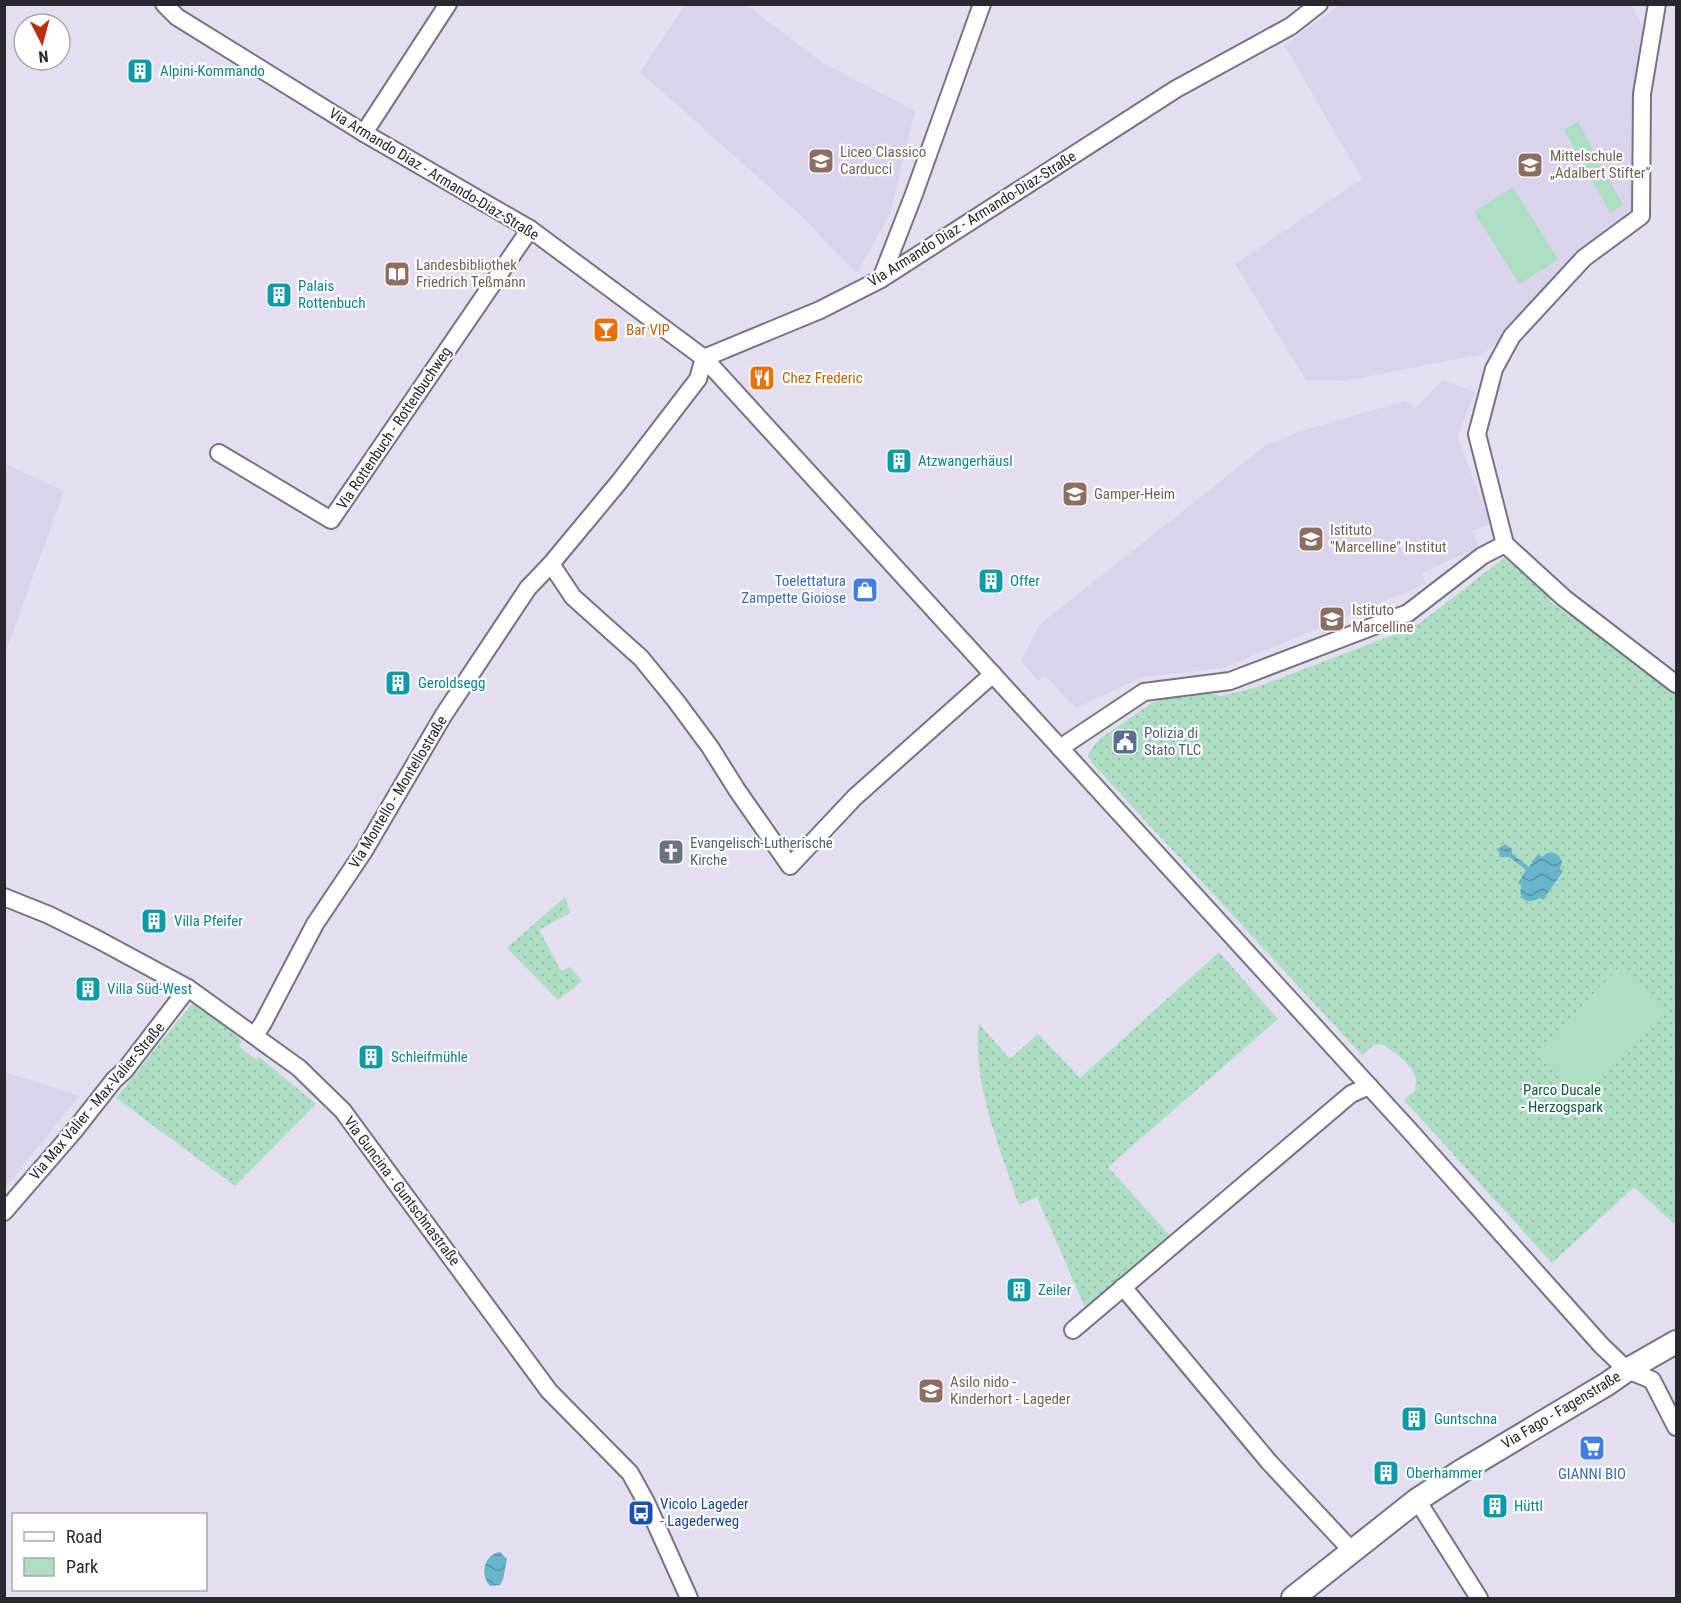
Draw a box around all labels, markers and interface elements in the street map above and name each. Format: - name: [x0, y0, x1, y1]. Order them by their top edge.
- north arrow: [12, 12, 72, 72]
- text: N: [38, 46, 49, 66]
- building icon: Alpini-Kommando: [125, 56, 155, 86]
- place label: Alpini-Kommando: [160, 62, 265, 80]
- street label: Via Armando Diaz - Armando-Diaz-Straße: [326, 104, 542, 244]
- place label: Liceo Classico Carducci: [840, 143, 926, 178]
- school or university icon: Liceo Classico Carducci: [806, 146, 836, 176]
- street label: Via Armando Diaz - Armando-Diaz-Straße: [865, 147, 1079, 291]
- place label: Mittelschule „Adalbert Stifter”: [1550, 147, 1651, 182]
- school or university icon: Mittelschule „Adalbert Stifter”: [1515, 150, 1545, 180]
- place label: Landesbibliothek Friedrich Teßmann: [416, 256, 526, 291]
- library icon: Landesbibliothek Friedrich Teßmann: [382, 259, 412, 289]
- place label: Palais Rottenbuch: [298, 277, 366, 312]
- building icon: Palais Rottenbuch: [264, 280, 294, 310]
- bar icon: Bar VIP: [591, 315, 621, 345]
- place label: Bar VIP: [626, 321, 670, 339]
- street label: Via Rottenbuch - Rottenbuchweg: [333, 343, 455, 513]
- restaurant icon: Chez Frederic: [747, 363, 777, 393]
- place label: Chez Frederic: [782, 369, 863, 387]
- building icon: Atzwangerhäusl: [884, 446, 914, 476]
- place label: Atzwangerhäusl: [918, 452, 1013, 470]
- school or university icon: Gamper-Heim: [1060, 479, 1090, 509]
- place label: Gamper-Heim: [1094, 485, 1175, 503]
- place label: Istituto "Marcelline" Institut: [1330, 521, 1446, 556]
- school or university icon: Istituto "Marcelline" Institut: [1296, 524, 1326, 554]
- building icon: Offer: [976, 566, 1006, 596]
- place label: Toelettatura Zampette Gioiose: [741, 572, 846, 607]
- place label: Offer: [1010, 572, 1040, 590]
- shop icon: Toelettatura Zampette Gioiose: [850, 575, 880, 605]
- place label: Istituto Marcelline: [1352, 601, 1414, 636]
- school or university icon: Istituto Marcelline: [1317, 604, 1347, 634]
- building icon: Geroldsegg: [383, 668, 413, 698]
- place label: Geroldsegg: [418, 674, 485, 692]
- street label: Via Montello - Montellostraße: [345, 712, 451, 872]
- place label: Polizia di Stato TLC: [1144, 724, 1201, 759]
- public building icon: Polizia di Stato TLC: [1110, 727, 1140, 757]
- place label: Evangelisch-Lutherische Kirche: [690, 834, 833, 869]
- church icon: Evangelisch-Lutherische Kirche: [656, 837, 686, 867]
- building icon: Villa Pfeifer: [139, 906, 169, 936]
- place label: Villa Pfeifer: [174, 912, 243, 930]
- building icon: Villa Süd-West: [73, 974, 103, 1004]
- place label: Villa Süd-West: [107, 980, 192, 998]
- street label: Via Max Valier - Max-Valier-Straße: [26, 1019, 168, 1183]
- building icon: Schleifmühle: [356, 1042, 386, 1072]
- place label: Schleifmühle: [391, 1048, 468, 1066]
- park label: Parco Ducale - Herzogspark: [1521, 1081, 1603, 1116]
- street label: Via Guncina - Guntschnastraße: [340, 1113, 464, 1269]
- building icon: Zeiler: [1004, 1275, 1034, 1305]
- place label: Zeiler: [1038, 1281, 1072, 1299]
- street label: Via Fago - Fagenstraße: [1498, 1367, 1624, 1453]
- place label: Asilo nido - Kinderhort - Lageder: [950, 1373, 1071, 1408]
- school or university icon: Asilo nido - Kinderhort - Lageder: [916, 1376, 946, 1406]
- building icon: Guntschna: [1399, 1404, 1429, 1434]
- place label: Guntschna: [1434, 1410, 1497, 1428]
- supermarket icon: GIANNI BIO: [1577, 1433, 1607, 1463]
- building icon: Oberhammer: [1371, 1458, 1401, 1488]
- place label: Oberhammer: [1406, 1464, 1483, 1482]
- place label: GIANNI BIO: [1558, 1465, 1626, 1483]
- building icon: Hüttl: [1480, 1491, 1510, 1521]
- place label: Vicolo Lageder - Lagederweg: [660, 1495, 749, 1530]
- place label: Hüttl: [1514, 1497, 1543, 1515]
- bus stop icon: Vicolo Lageder - Lagederweg: [626, 1498, 656, 1528]
- legend: [12, 1513, 207, 1591]
- text: Road: [66, 1526, 102, 1547]
- text: Park: [66, 1556, 98, 1577]

